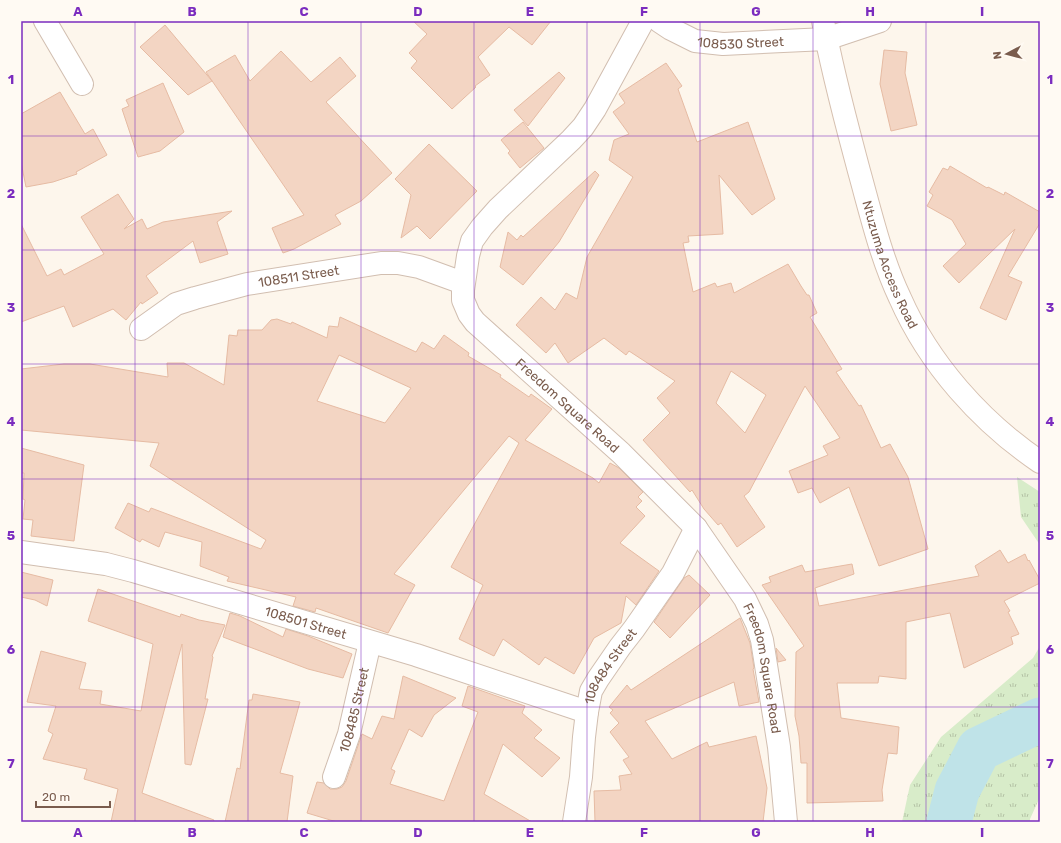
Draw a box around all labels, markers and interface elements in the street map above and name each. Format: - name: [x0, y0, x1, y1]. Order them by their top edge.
- text: A: [73, 4, 83, 19]
- text: B: [187, 4, 197, 19]
- text: C: [299, 4, 309, 19]
- text: D: [413, 4, 423, 19]
- text: E: [526, 4, 534, 19]
- text: F: [640, 4, 648, 19]
- text: G: [751, 4, 761, 19]
- text: H: [865, 4, 875, 19]
- text: I: [980, 4, 984, 19]
- street label: 108530 Street: [697, 34, 784, 52]
- north arrow: [987, 34, 1027, 74]
- text: N: [991, 50, 1005, 60]
- text: 1: [8, 72, 14, 87]
- text: 1: [1047, 72, 1053, 87]
- text: 2: [7, 186, 15, 201]
- text: 2: [1046, 186, 1054, 201]
- street label: Ntuzuma Access Road: [860, 199, 921, 331]
- street label: 108511 Street: [257, 262, 340, 290]
- text: 3: [7, 300, 16, 315]
- text: 3: [1046, 300, 1055, 315]
- street label: Freedom Square Road: [513, 355, 623, 455]
- text: 4: [7, 414, 16, 429]
- text: 4: [1046, 414, 1055, 429]
- text: 5: [7, 528, 15, 543]
- text: 5: [1046, 528, 1054, 543]
- street label: Freedom Square Road: [740, 600, 784, 734]
- street label: 108501 Street: [263, 603, 348, 642]
- street label: 108484 Street: [581, 625, 639, 705]
- text: 6: [7, 642, 16, 657]
- text: 6: [1046, 642, 1055, 657]
- street label: 108485 Street: [336, 666, 371, 754]
- text: 7: [7, 756, 15, 771]
- text: 7: [1046, 756, 1054, 771]
- scale bar: [36, 783, 110, 809]
- text: 20 m: [42, 790, 70, 804]
- text: A: [73, 825, 83, 840]
- text: B: [187, 825, 197, 840]
- text: C: [299, 825, 309, 840]
- text: D: [413, 825, 423, 840]
- text: E: [526, 825, 534, 840]
- text: F: [640, 825, 648, 840]
- text: G: [751, 825, 761, 840]
- text: H: [865, 825, 875, 840]
- text: I: [980, 825, 984, 840]

